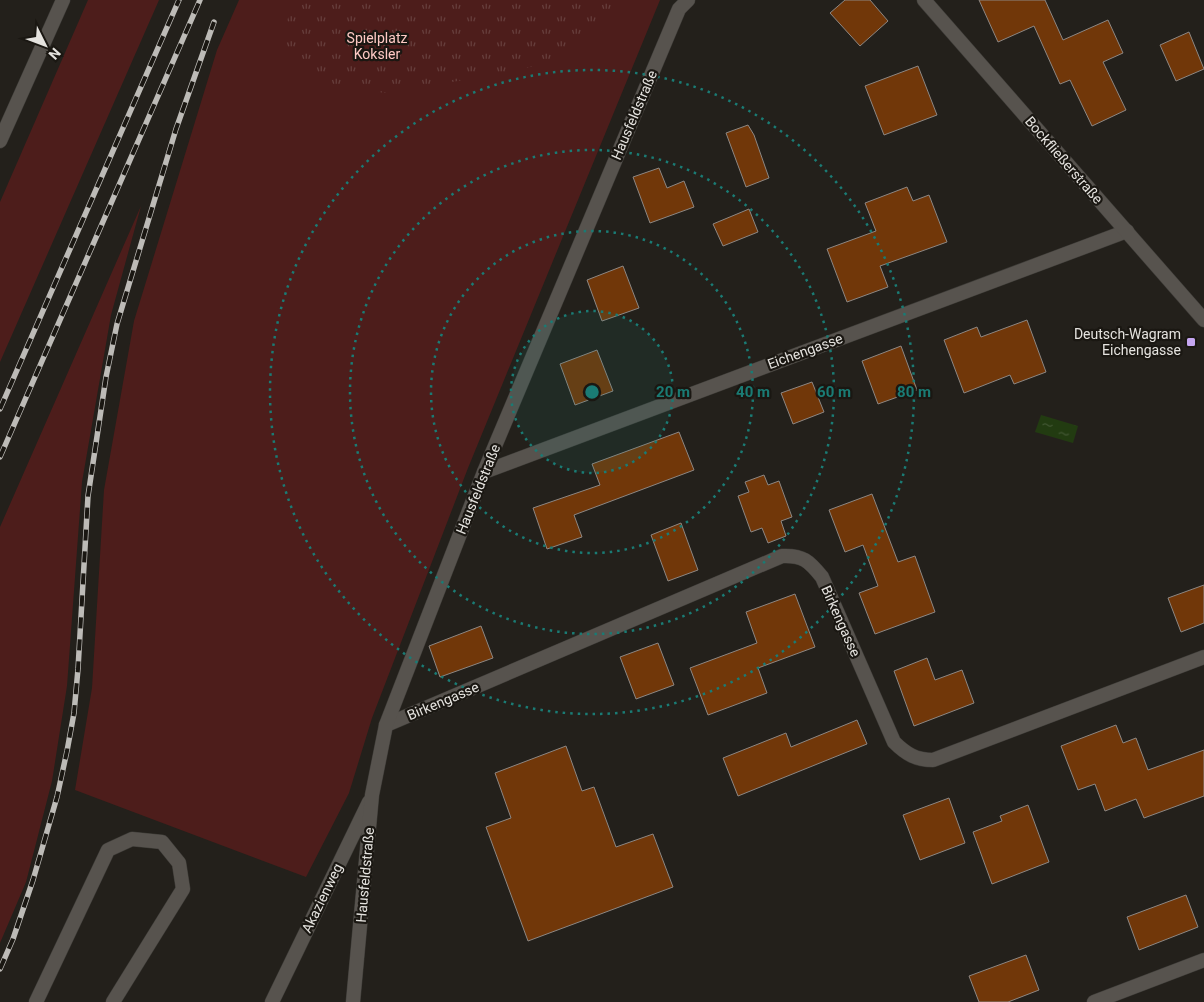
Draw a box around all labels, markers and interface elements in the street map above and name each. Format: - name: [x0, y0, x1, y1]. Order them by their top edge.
- north arrow: [20, 20, 70, 70]
- park label: Spielplatz Koksler: [347, 30, 407, 62]
- text: N: [45, 45, 64, 63]
- street label: Hausfeldstraße: [608, 68, 660, 162]
- street label: Bockfließerstraße: [1022, 113, 1106, 207]
- place label: Deutsch-Wagram Eichengasse: [1074, 326, 1181, 358]
- street label: Eichengasse: [765, 330, 845, 372]
- marker: Deutsch-Wagram Eichengasse: [1185, 336, 1197, 348]
- centre of rings: [583, 383, 601, 401]
- text: 20 m: [656, 383, 690, 401]
- text: 40 m: [736, 383, 770, 401]
- text: 60 m: [817, 383, 851, 401]
- text: 80 m: [897, 383, 931, 401]
- street label: Hausfeldstraße: [453, 442, 503, 536]
- street label: Birkengasse: [818, 583, 864, 659]
- street label: Birkengasse: [405, 679, 481, 723]
- street label: Hausfeldstraße: [353, 827, 377, 923]
- street label: Akazienweg: [298, 861, 346, 935]

